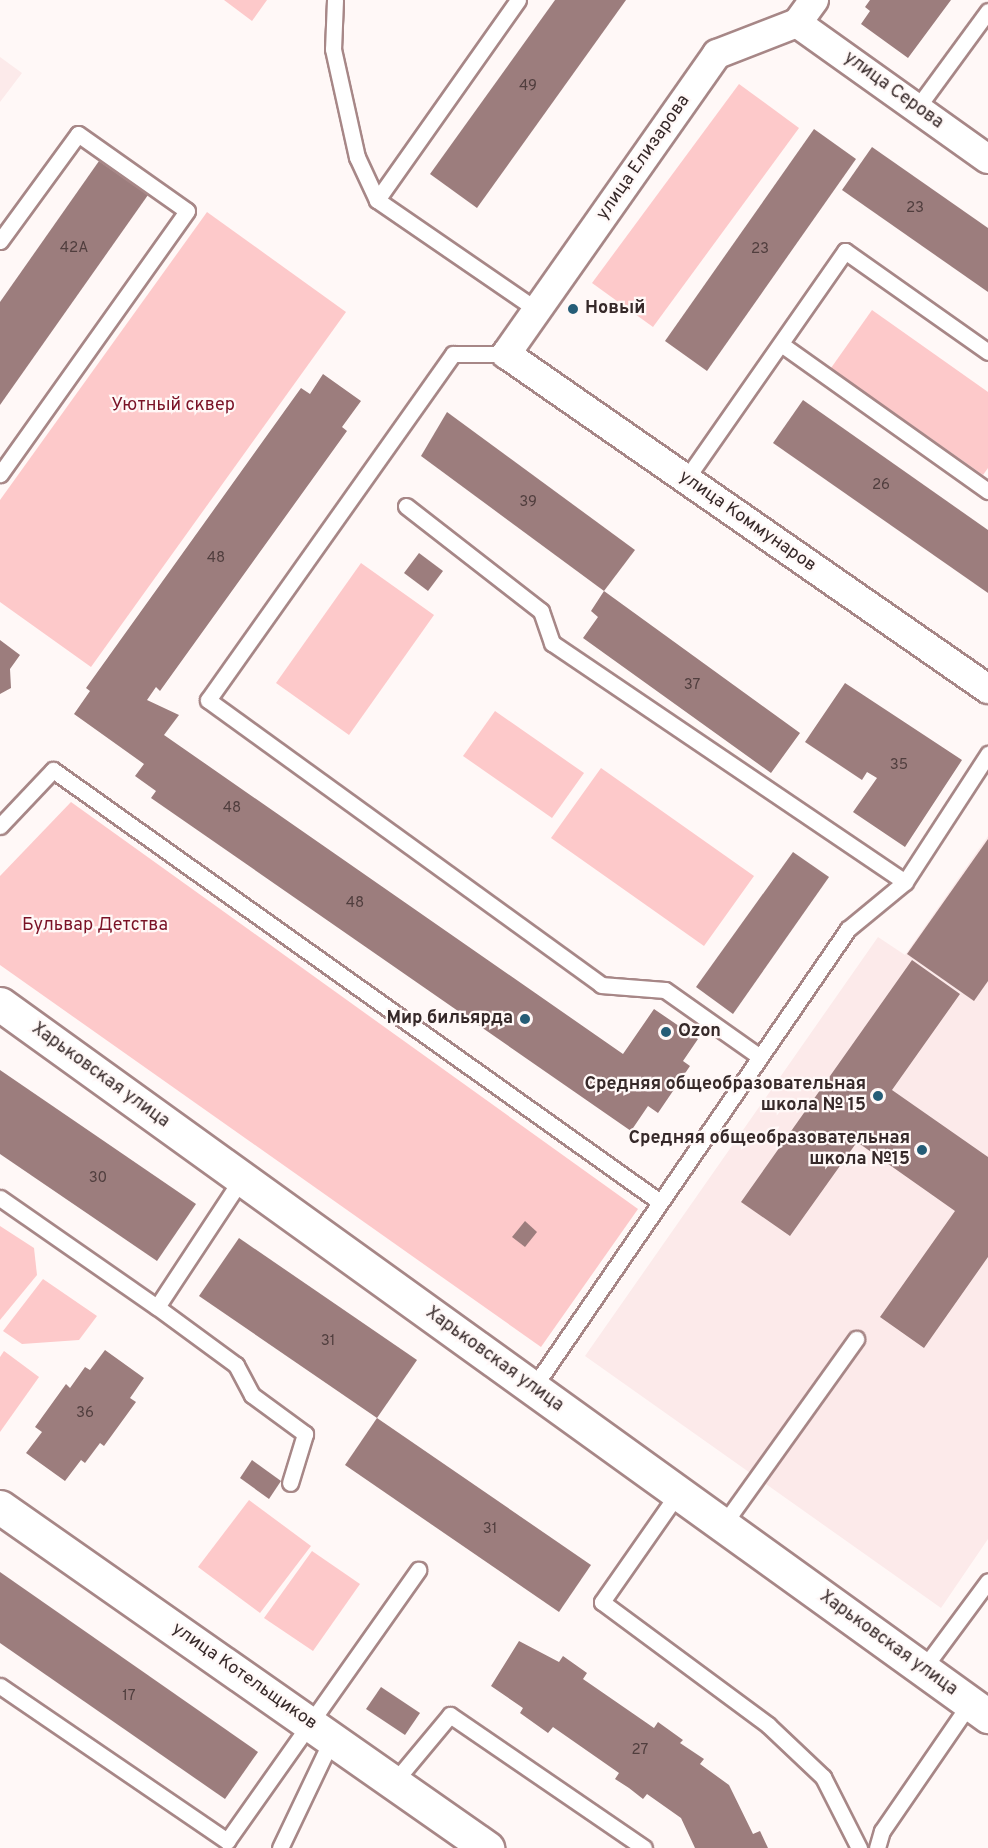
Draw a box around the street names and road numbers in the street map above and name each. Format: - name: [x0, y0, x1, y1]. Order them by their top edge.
- street label: улица Серова: [839, 48, 947, 134]
- street label: улица Елизарова: [593, 91, 695, 225]
- street label: улица Коммунаров: [674, 467, 820, 577]
- street label: Харьковская улица: [27, 1019, 173, 1133]
- street label: Харьковская улица: [421, 1303, 567, 1417]
- street label: Харьковская улица: [815, 1587, 961, 1701]
- street label: улица Котельщиков: [167, 1619, 321, 1735]

